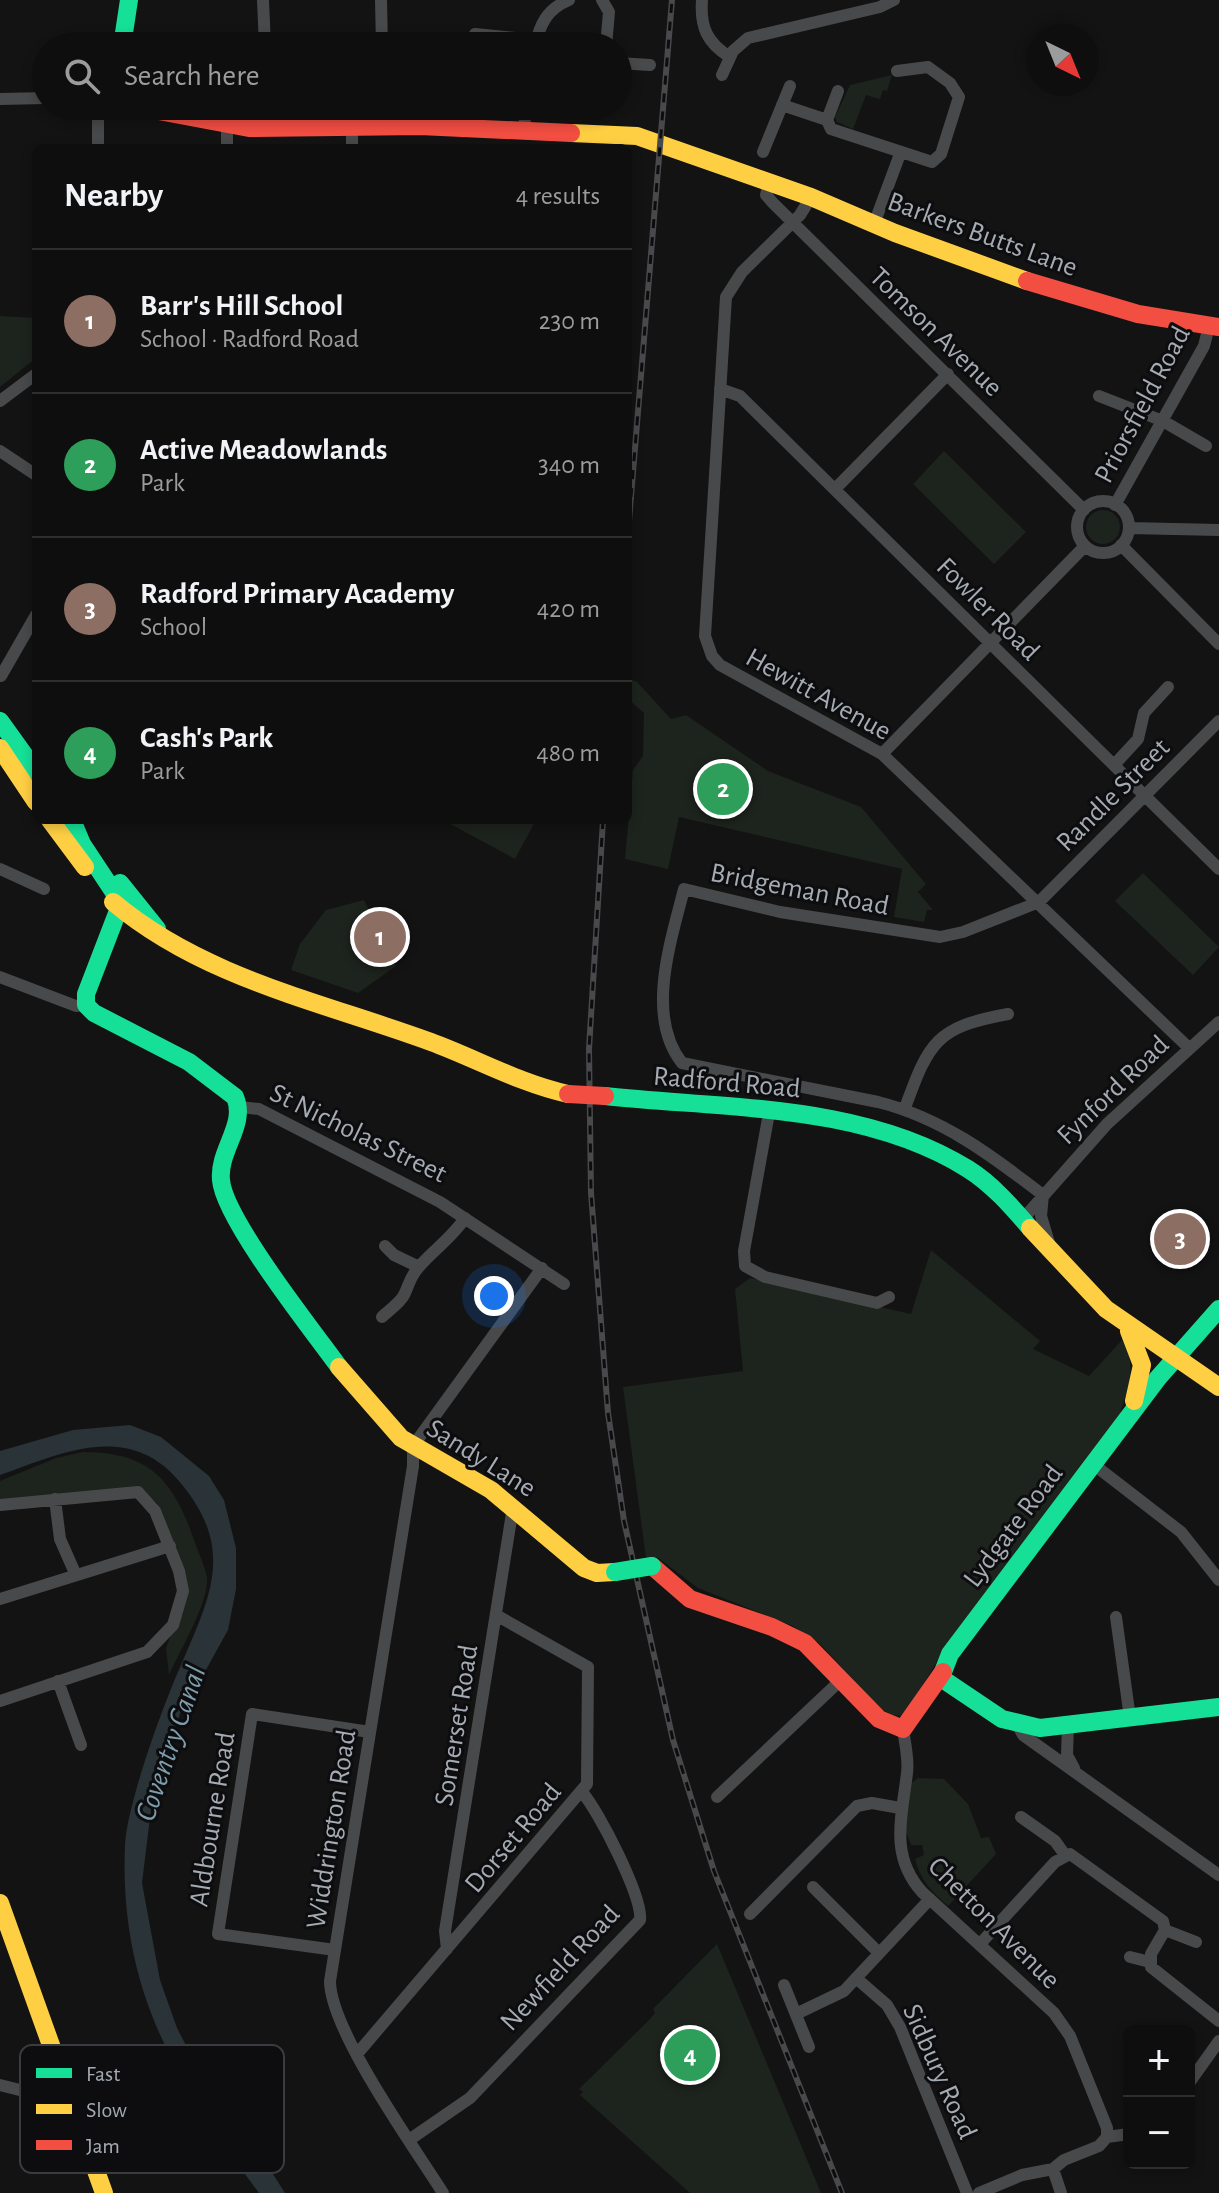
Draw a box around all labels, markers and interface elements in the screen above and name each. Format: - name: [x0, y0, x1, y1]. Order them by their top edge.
- north arrow: [1027, 24, 1099, 96]
- search box: [32, 32, 632, 120]
- icon: search: [60, 54, 104, 98]
- text: Search here: [124, 61, 260, 91]
- text: Nearby: [64, 179, 163, 213]
- text: 4 results: [516, 183, 600, 209]
- street label: Barkers Butts Lane: [884, 188, 1081, 282]
- street label: Tomson Avenue: [864, 263, 1007, 402]
- text: Barr's Hill School: [140, 291, 343, 321]
- text: 1: [85, 308, 95, 334]
- text: 230 m: [539, 308, 600, 334]
- street label: Priorsfield Road: [1090, 322, 1196, 488]
- text: School · Radford Road: [140, 326, 359, 352]
- text: Active Meadowlands: [140, 435, 387, 465]
- text: 2: [84, 452, 96, 478]
- text: 340 m: [538, 452, 600, 478]
- text: Park: [140, 470, 185, 496]
- street label: Fowler Road: [931, 553, 1044, 666]
- text: Radford Primary Academy: [140, 579, 455, 609]
- text: 3: [84, 596, 96, 622]
- text: 420 m: [537, 596, 600, 622]
- text: School: [140, 614, 207, 640]
- street label: Hewitt Avenue: [741, 643, 895, 746]
- text: Cash's Park: [140, 723, 273, 753]
- street label: Randle Street: [1052, 734, 1175, 857]
- text: 4: [83, 740, 97, 766]
- text: 480 m: [536, 740, 600, 766]
- text: Park: [140, 758, 185, 784]
- pin: 2: [697, 759, 749, 819]
- street label: Bridgeman Road: [708, 859, 891, 921]
- pin: 1: [354, 907, 406, 967]
- street label: Fynford Road: [1052, 1031, 1175, 1150]
- street label: Radford Road: [652, 1063, 802, 1103]
- street label: St Nicholas Street: [265, 1079, 451, 1189]
- pin: 3: [1154, 1209, 1206, 1269]
- your location: [474, 1276, 514, 1316]
- street label: Sandy Lane: [422, 1414, 540, 1503]
- street label: Lydgate Road: [959, 1460, 1068, 1593]
- street label: Somerset Road: [430, 1643, 484, 1808]
- water label: Coventry Canal: [130, 1662, 212, 1825]
- street label: Widdrington Road: [302, 1728, 362, 1931]
- street label: Aldbourne Road: [185, 1730, 241, 1909]
- street label: Dorset Road: [460, 1778, 567, 1898]
- street label: Chetton Avenue: [922, 1852, 1065, 1995]
- street label: Newfield Road: [495, 1900, 625, 2037]
- street label: Sidbury Road: [897, 2000, 981, 2144]
- pin: 4: [664, 2025, 716, 2085]
- map controls: [1123, 2025, 1195, 2169]
- button: +: [1123, 2025, 1195, 2097]
- legend: [20, 2045, 284, 2173]
- text: Fast: [86, 2063, 120, 2085]
- button: −: [1123, 2097, 1195, 2169]
- text: Slow: [86, 2099, 127, 2121]
- text: Jam: [86, 2135, 120, 2157]

